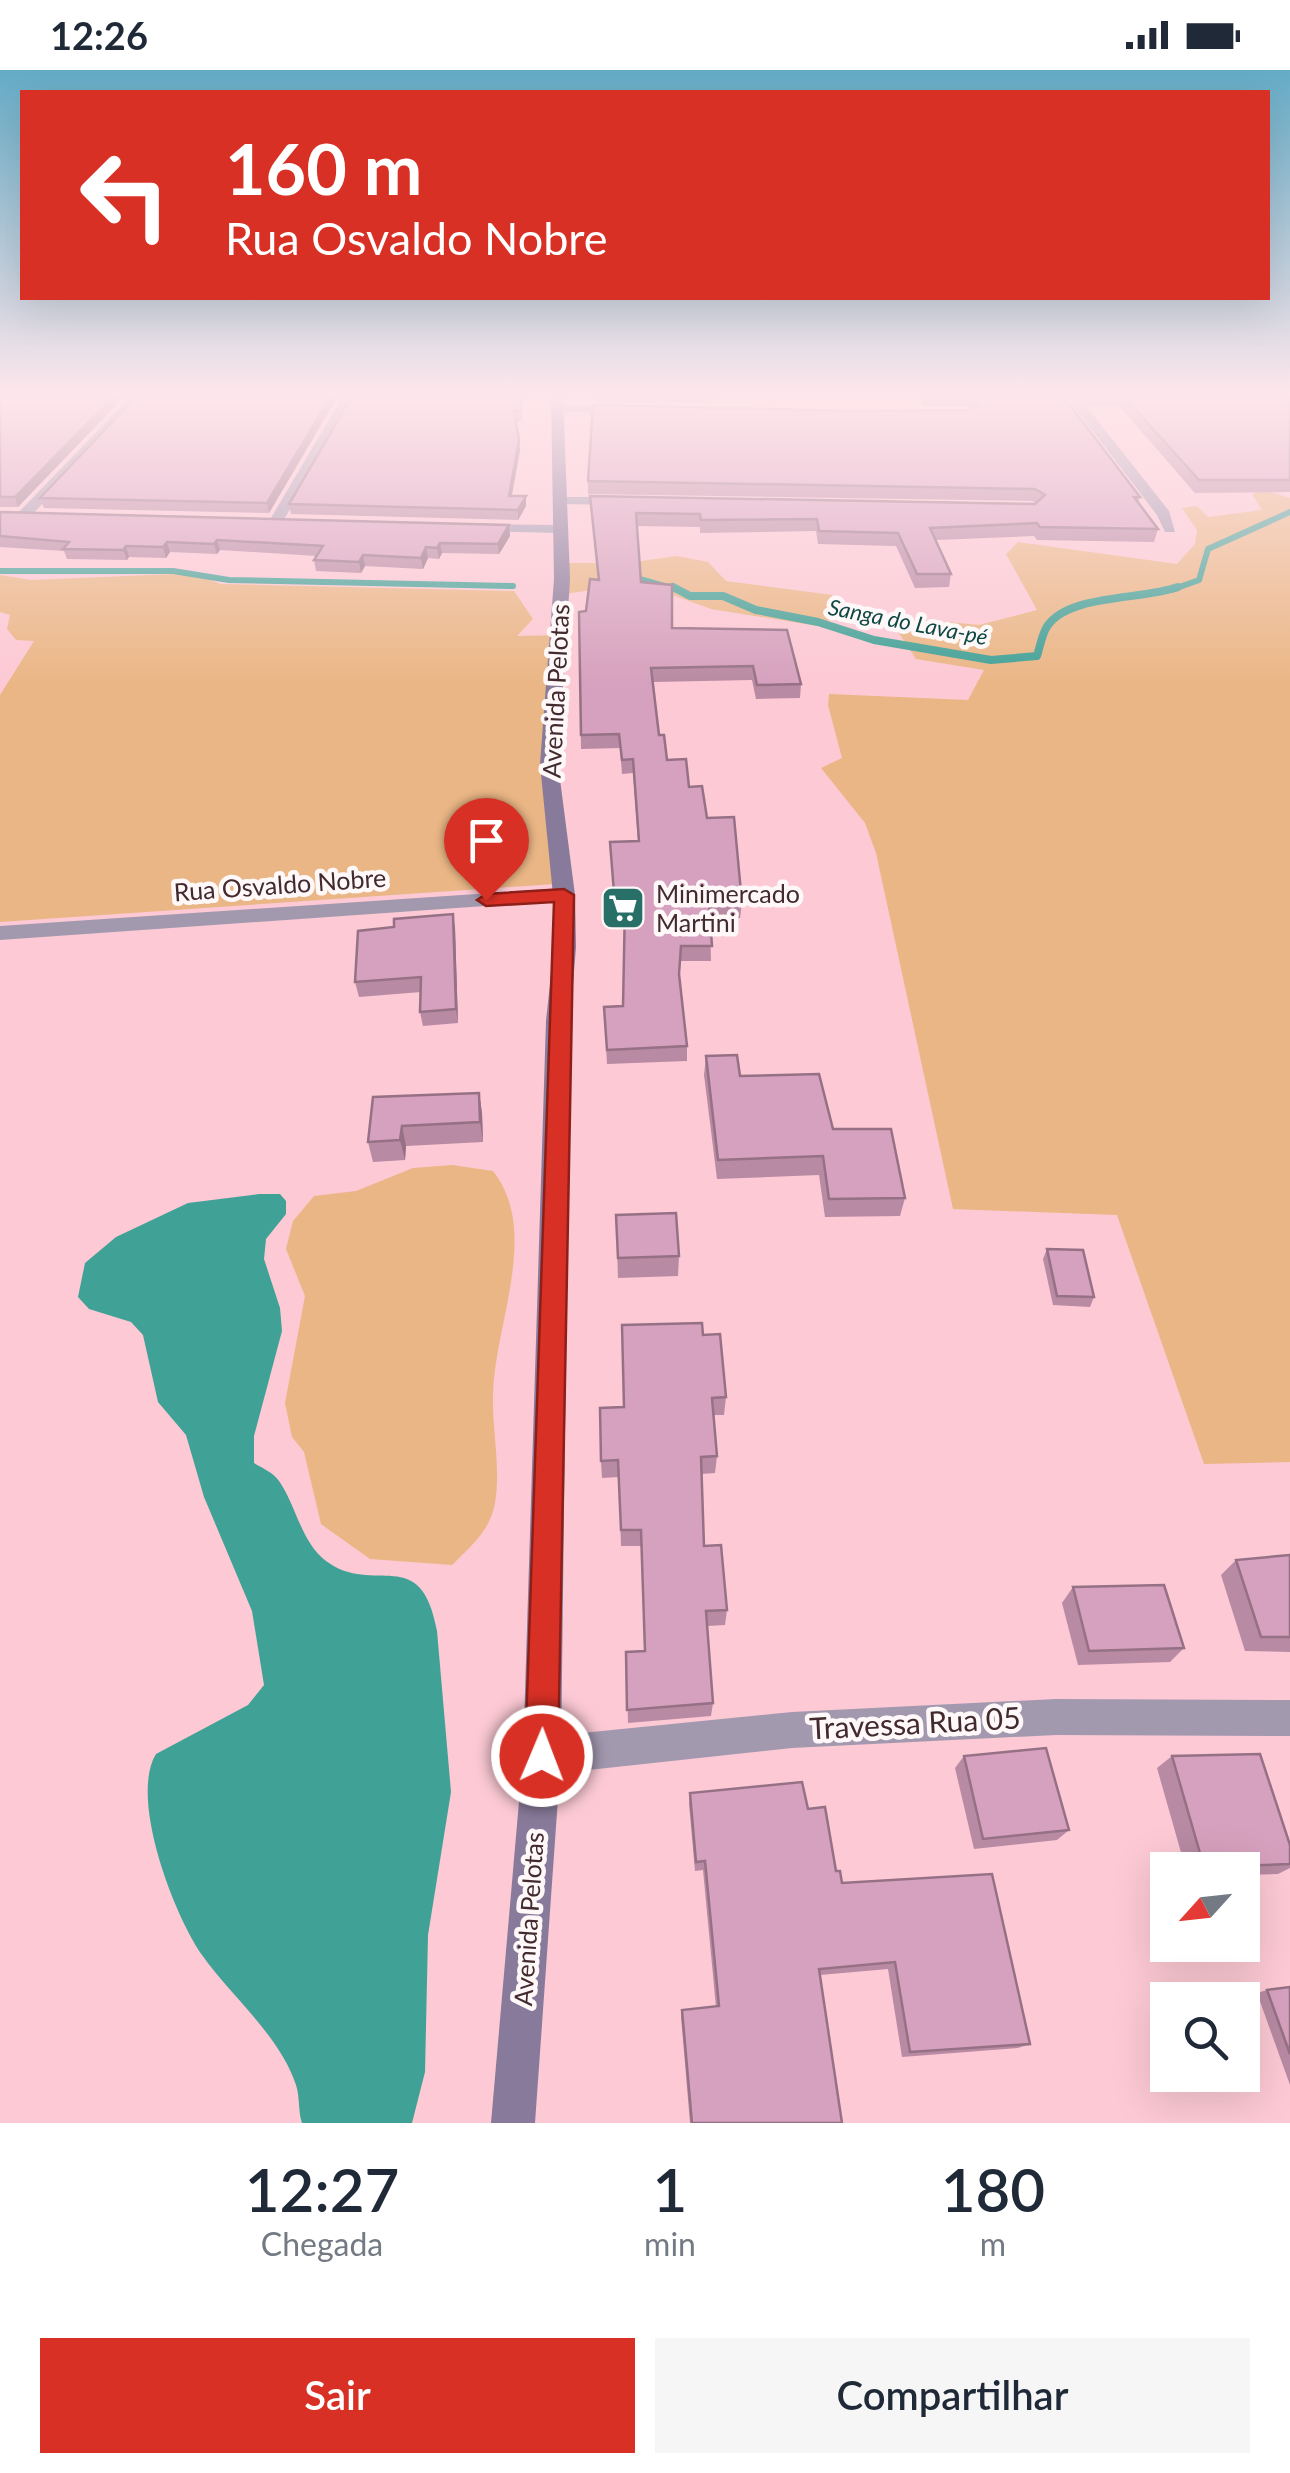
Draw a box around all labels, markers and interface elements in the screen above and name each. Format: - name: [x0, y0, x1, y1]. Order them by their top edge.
- text: 12:26: [50, 12, 148, 58]
- text: 160 m: [225, 126, 422, 210]
- icon: left: [60, 130, 190, 260]
- text: Rua Osvaldo Nobre: [225, 211, 608, 265]
- water label: Sanga do Lava-pé: [826, 593, 990, 650]
- street label: Avenida Pelotas: [535, 603, 575, 779]
- pin: [444, 798, 529, 901]
- icon: arrive: [459, 813, 514, 868]
- street label: Rua Osvaldo Nobre: [173, 862, 387, 906]
- place label: Minimercado Martini: [656, 878, 800, 937]
- supermarket icon: Minimercado Martini: [600, 885, 646, 931]
- street label: Travessa Rua 05: [808, 1698, 1021, 1746]
- position arrow: [490, 1704, 594, 1808]
- street label: Avenida Pelotas: [507, 1831, 549, 2007]
- north arrow: [1150, 1852, 1260, 1962]
- map controls: [1150, 1852, 1260, 2092]
- button: search: [1150, 1982, 1260, 2092]
- text: 12:27: [245, 2153, 399, 2225]
- text: 1: [653, 2153, 687, 2225]
- text: 180: [941, 2153, 1045, 2225]
- text: Chegada: [261, 2224, 383, 2263]
- text: min: [644, 2224, 696, 2263]
- text: m: [980, 2224, 1006, 2263]
- button: Sair: [40, 2338, 635, 2453]
- button: Compartilhar: [655, 2338, 1250, 2453]

